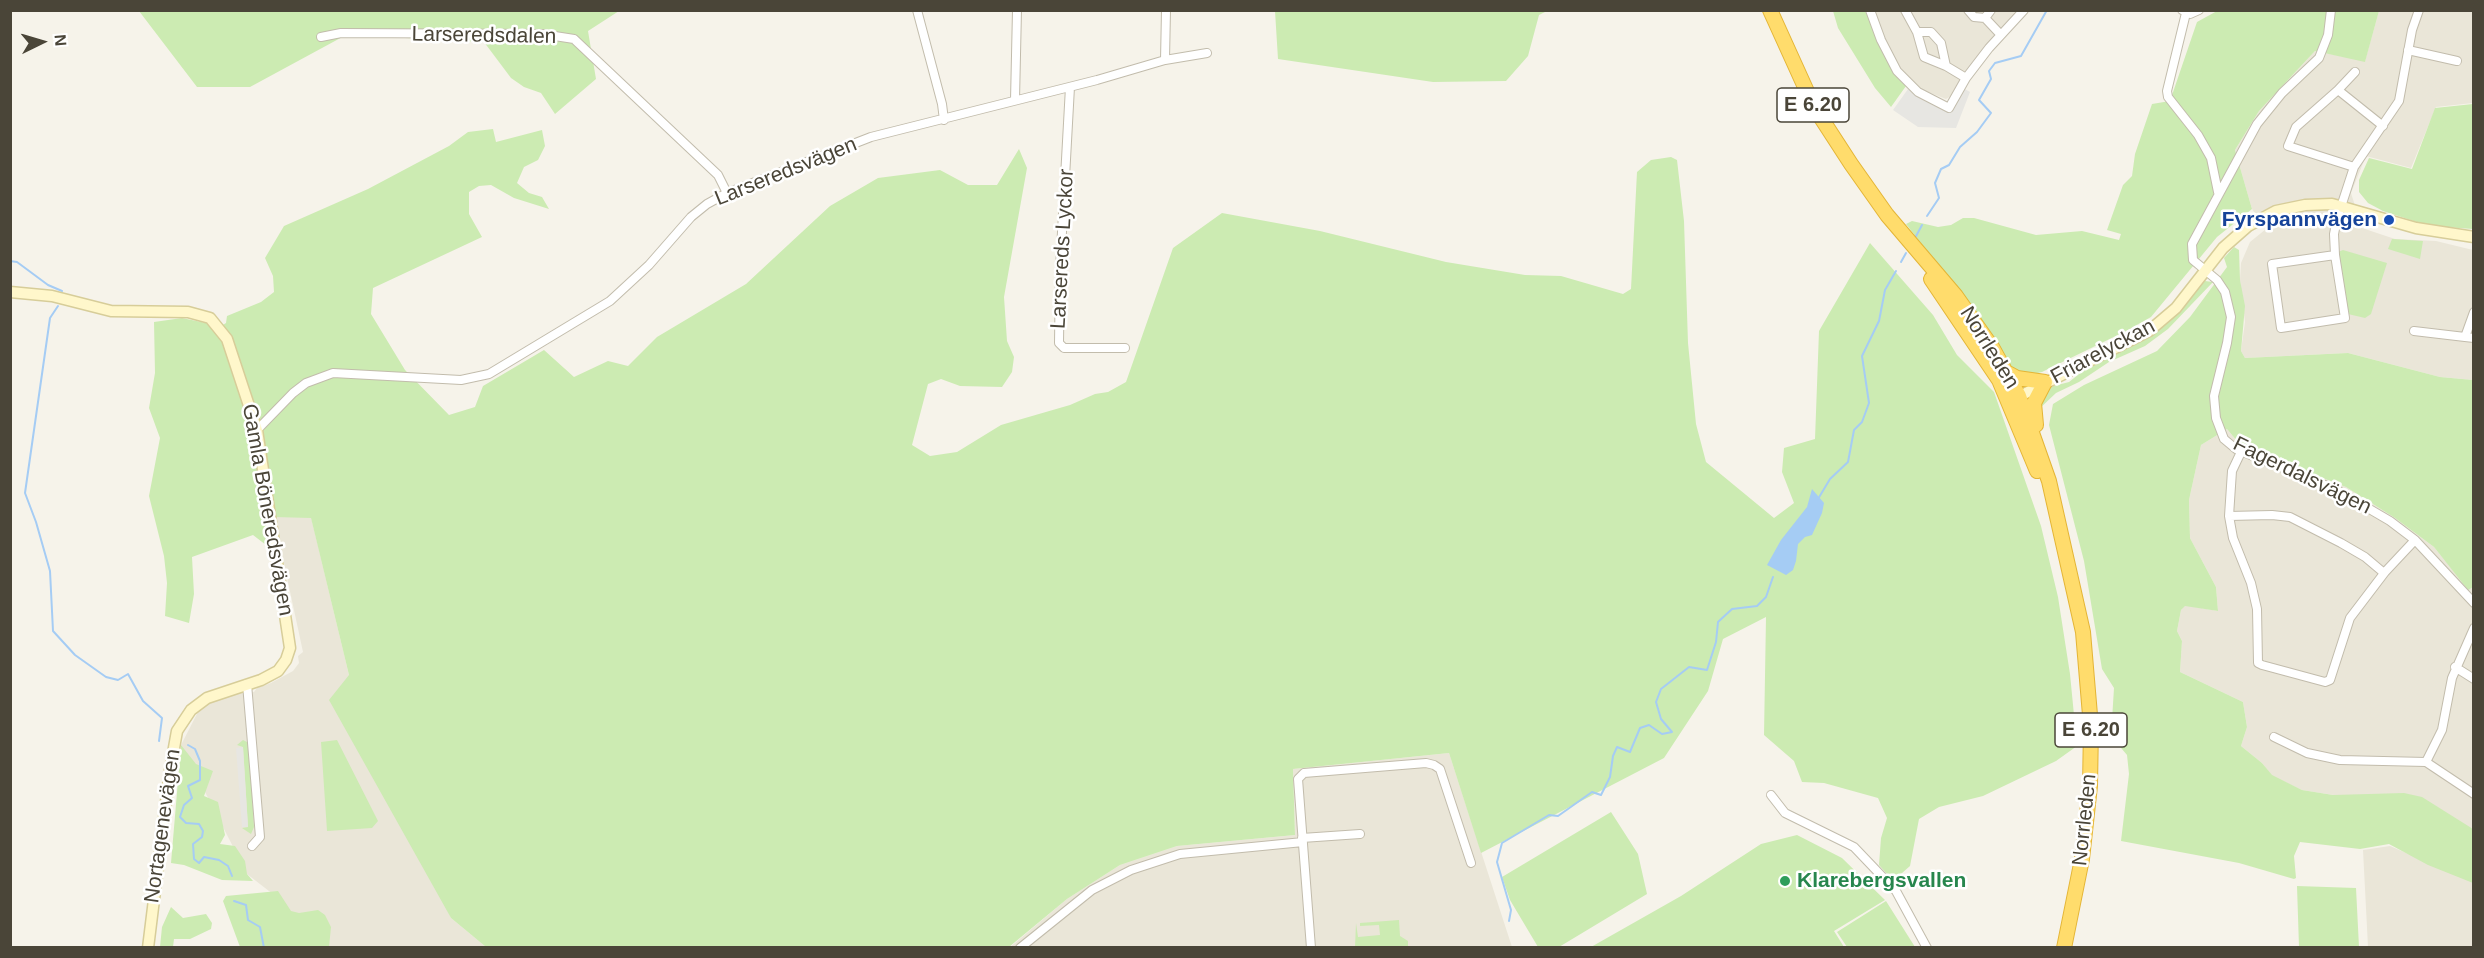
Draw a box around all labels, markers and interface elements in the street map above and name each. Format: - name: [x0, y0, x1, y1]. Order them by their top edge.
- north arrow: [12, 12, 72, 72]
- street label: Larseredsdalen: [411, 22, 557, 50]
- text: N: [51, 34, 69, 47]
- road number: E 6.20: [1777, 88, 1849, 122]
- street label: Larseredsvägen: [711, 132, 861, 212]
- street label: Larsereds Lyckor: [1046, 168, 1080, 330]
- place label: Fyrspannvägen: [2222, 207, 2377, 233]
- marker: Fyrspannvägen: [2382, 213, 2396, 227]
- street label: Norrleden: [1954, 302, 2024, 394]
- street label: Friarelyckan: [2047, 314, 2159, 390]
- street label: Gamla Böneredsvägen: [236, 402, 298, 618]
- street label: Fagerdalsvägen: [2229, 432, 2375, 520]
- road number: E 6.20: [2055, 713, 2127, 747]
- street label: Nortagenevägen: [140, 747, 186, 905]
- street label: Norrleden: [2068, 773, 2102, 867]
- place label: Klarebergsvallen: [1797, 868, 1966, 894]
- marker: Klarebergsvallen: [1778, 874, 1792, 888]

